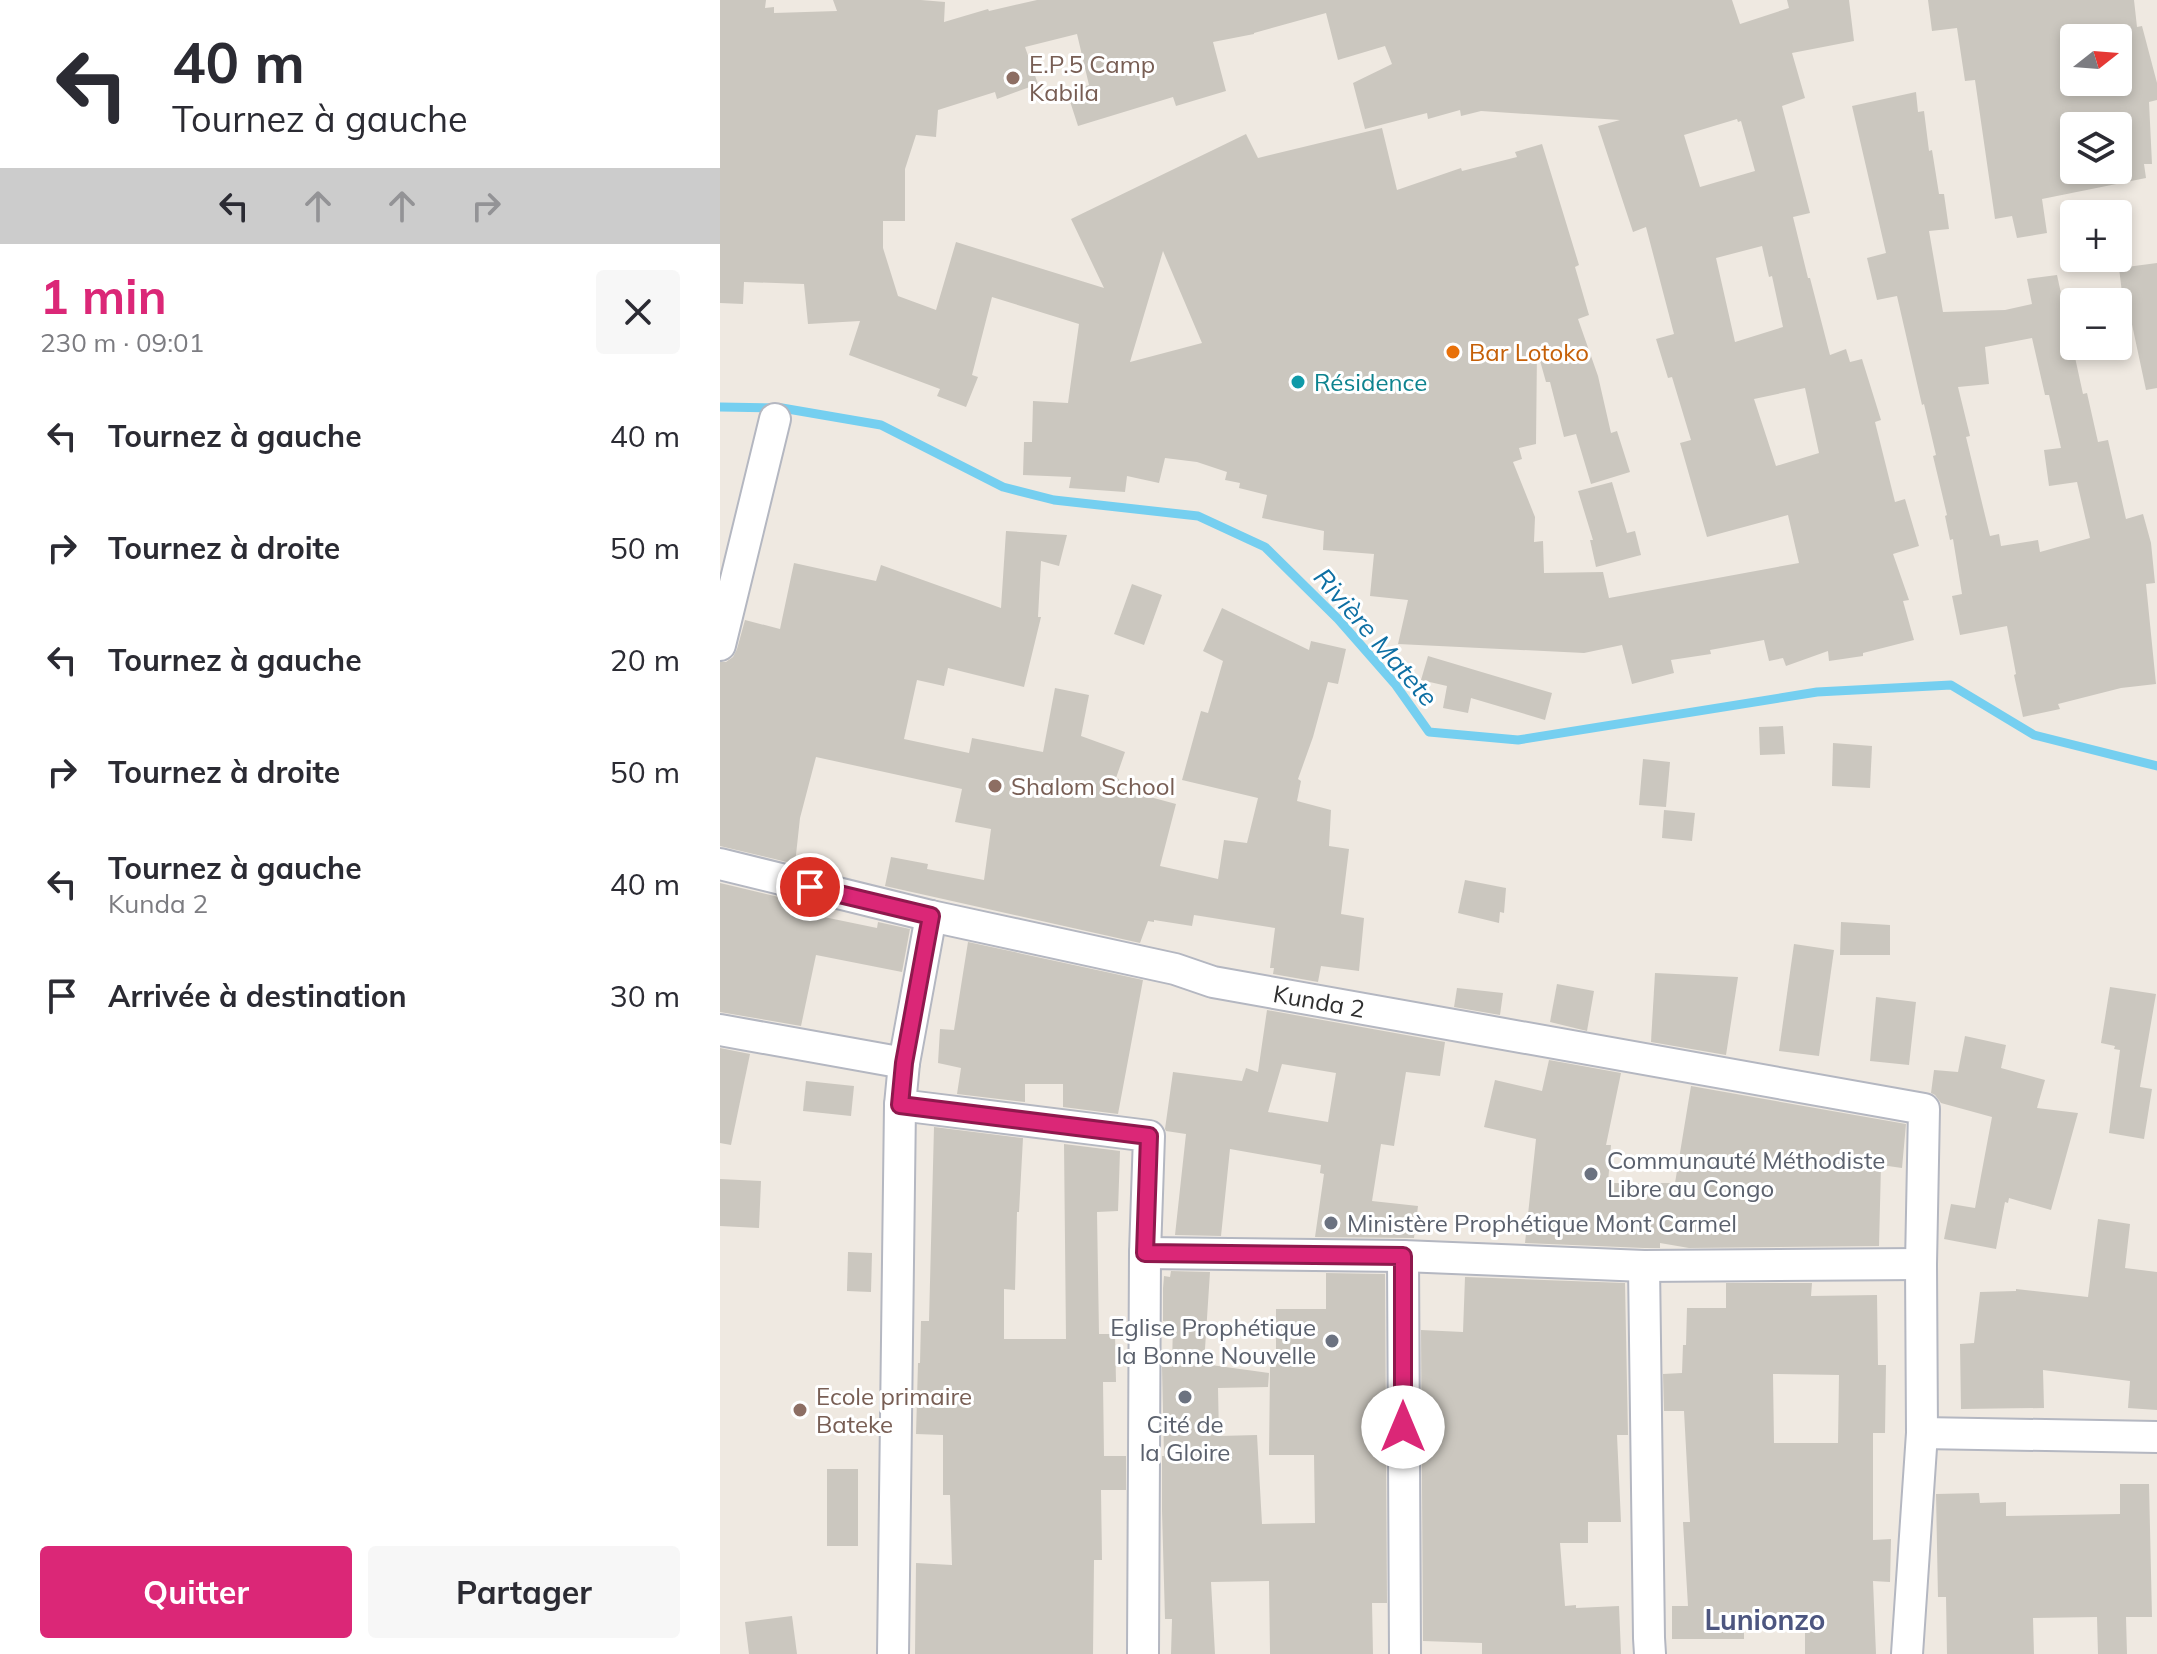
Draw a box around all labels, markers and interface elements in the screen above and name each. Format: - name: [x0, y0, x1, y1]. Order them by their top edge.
- north arrow: [2060, 24, 2132, 96]
- map controls: [2060, 24, 2132, 360]
- text: 40 m: [172, 27, 305, 97]
- icon: left: [40, 32, 144, 136]
- place label: E.P.5 Camp Kabila: [1029, 49, 1155, 107]
- marker: E.P.5 Camp Kabila: [1004, 69, 1022, 87]
- text: Tournez à gauche: [172, 96, 468, 141]
- button: layers: [2060, 112, 2132, 184]
- icon: left: [212, 184, 256, 228]
- icon: ahead: [296, 184, 340, 228]
- icon: ahead: [380, 184, 424, 228]
- icon: right: [464, 184, 508, 228]
- button: +: [2060, 200, 2132, 272]
- text: 1 min: [40, 266, 167, 326]
- button: close: [596, 270, 680, 354]
- button: −: [2060, 288, 2132, 360]
- text: 230 m · 09:01: [40, 326, 204, 359]
- place label: Bar Lotoko: [1469, 337, 1589, 367]
- marker: Bar Lotoko: [1444, 343, 1462, 361]
- place label: Résidence: [1314, 367, 1427, 397]
- marker: Résidence: [1289, 373, 1307, 391]
- icon: left: [40, 414, 84, 458]
- text: Tournez à gauche: [108, 417, 362, 455]
- text: 40 m: [610, 417, 680, 455]
- icon: right: [40, 526, 84, 570]
- text: Tournez à droite: [108, 529, 340, 567]
- text: 50 m: [610, 529, 680, 567]
- water label: Rivière Matete: [1307, 561, 1445, 713]
- icon: left: [40, 638, 84, 682]
- text: Tournez à gauche: [108, 641, 362, 679]
- text: 20 m: [610, 641, 680, 679]
- icon: right: [40, 750, 84, 794]
- text: Tournez à droite: [108, 753, 340, 791]
- text: 50 m: [610, 753, 680, 791]
- place label: Shalom School: [1011, 771, 1175, 801]
- marker: Shalom School: [986, 777, 1004, 795]
- text: Tournez à gauche: [108, 849, 362, 887]
- pin: [776, 853, 844, 921]
- icon: left: [40, 862, 84, 906]
- text: 40 m: [610, 865, 680, 903]
- icon: arrive: [788, 865, 832, 909]
- text: Kunda 2: [108, 887, 208, 920]
- icon: arrive: [40, 974, 84, 1018]
- text: Arrivée à destination: [108, 977, 407, 1015]
- text: 30 m: [610, 977, 680, 1015]
- street label: Kunda 2: [1271, 978, 1367, 1024]
- place label: Communauté Méthodiste Libre au Congo: [1607, 1145, 1885, 1203]
- marker: Communauté Méthodiste Libre au Congo: [1582, 1165, 1600, 1183]
- place label: Ministère Prophétique Mont Carmel: [1347, 1208, 1737, 1238]
- marker: Ministère Prophétique Mont Carmel: [1322, 1214, 1340, 1232]
- place label: Eglise Prophétique la Bonne Nouvelle: [1110, 1312, 1316, 1370]
- marker: Eglise Prophétique la Bonne Nouvelle: [1323, 1332, 1341, 1350]
- place label: Ecole primaire Bateke: [816, 1381, 972, 1439]
- position arrow: [1361, 1385, 1445, 1469]
- marker: Cité de la Gloire: [1176, 1388, 1194, 1406]
- marker: Ecole primaire Bateke: [791, 1401, 809, 1419]
- place label: Cité de la Gloire: [1140, 1409, 1230, 1467]
- button: Quitter: [40, 1546, 352, 1638]
- button: Partager: [368, 1546, 680, 1638]
- district label: Lunionzo: [1705, 1602, 1825, 1637]

